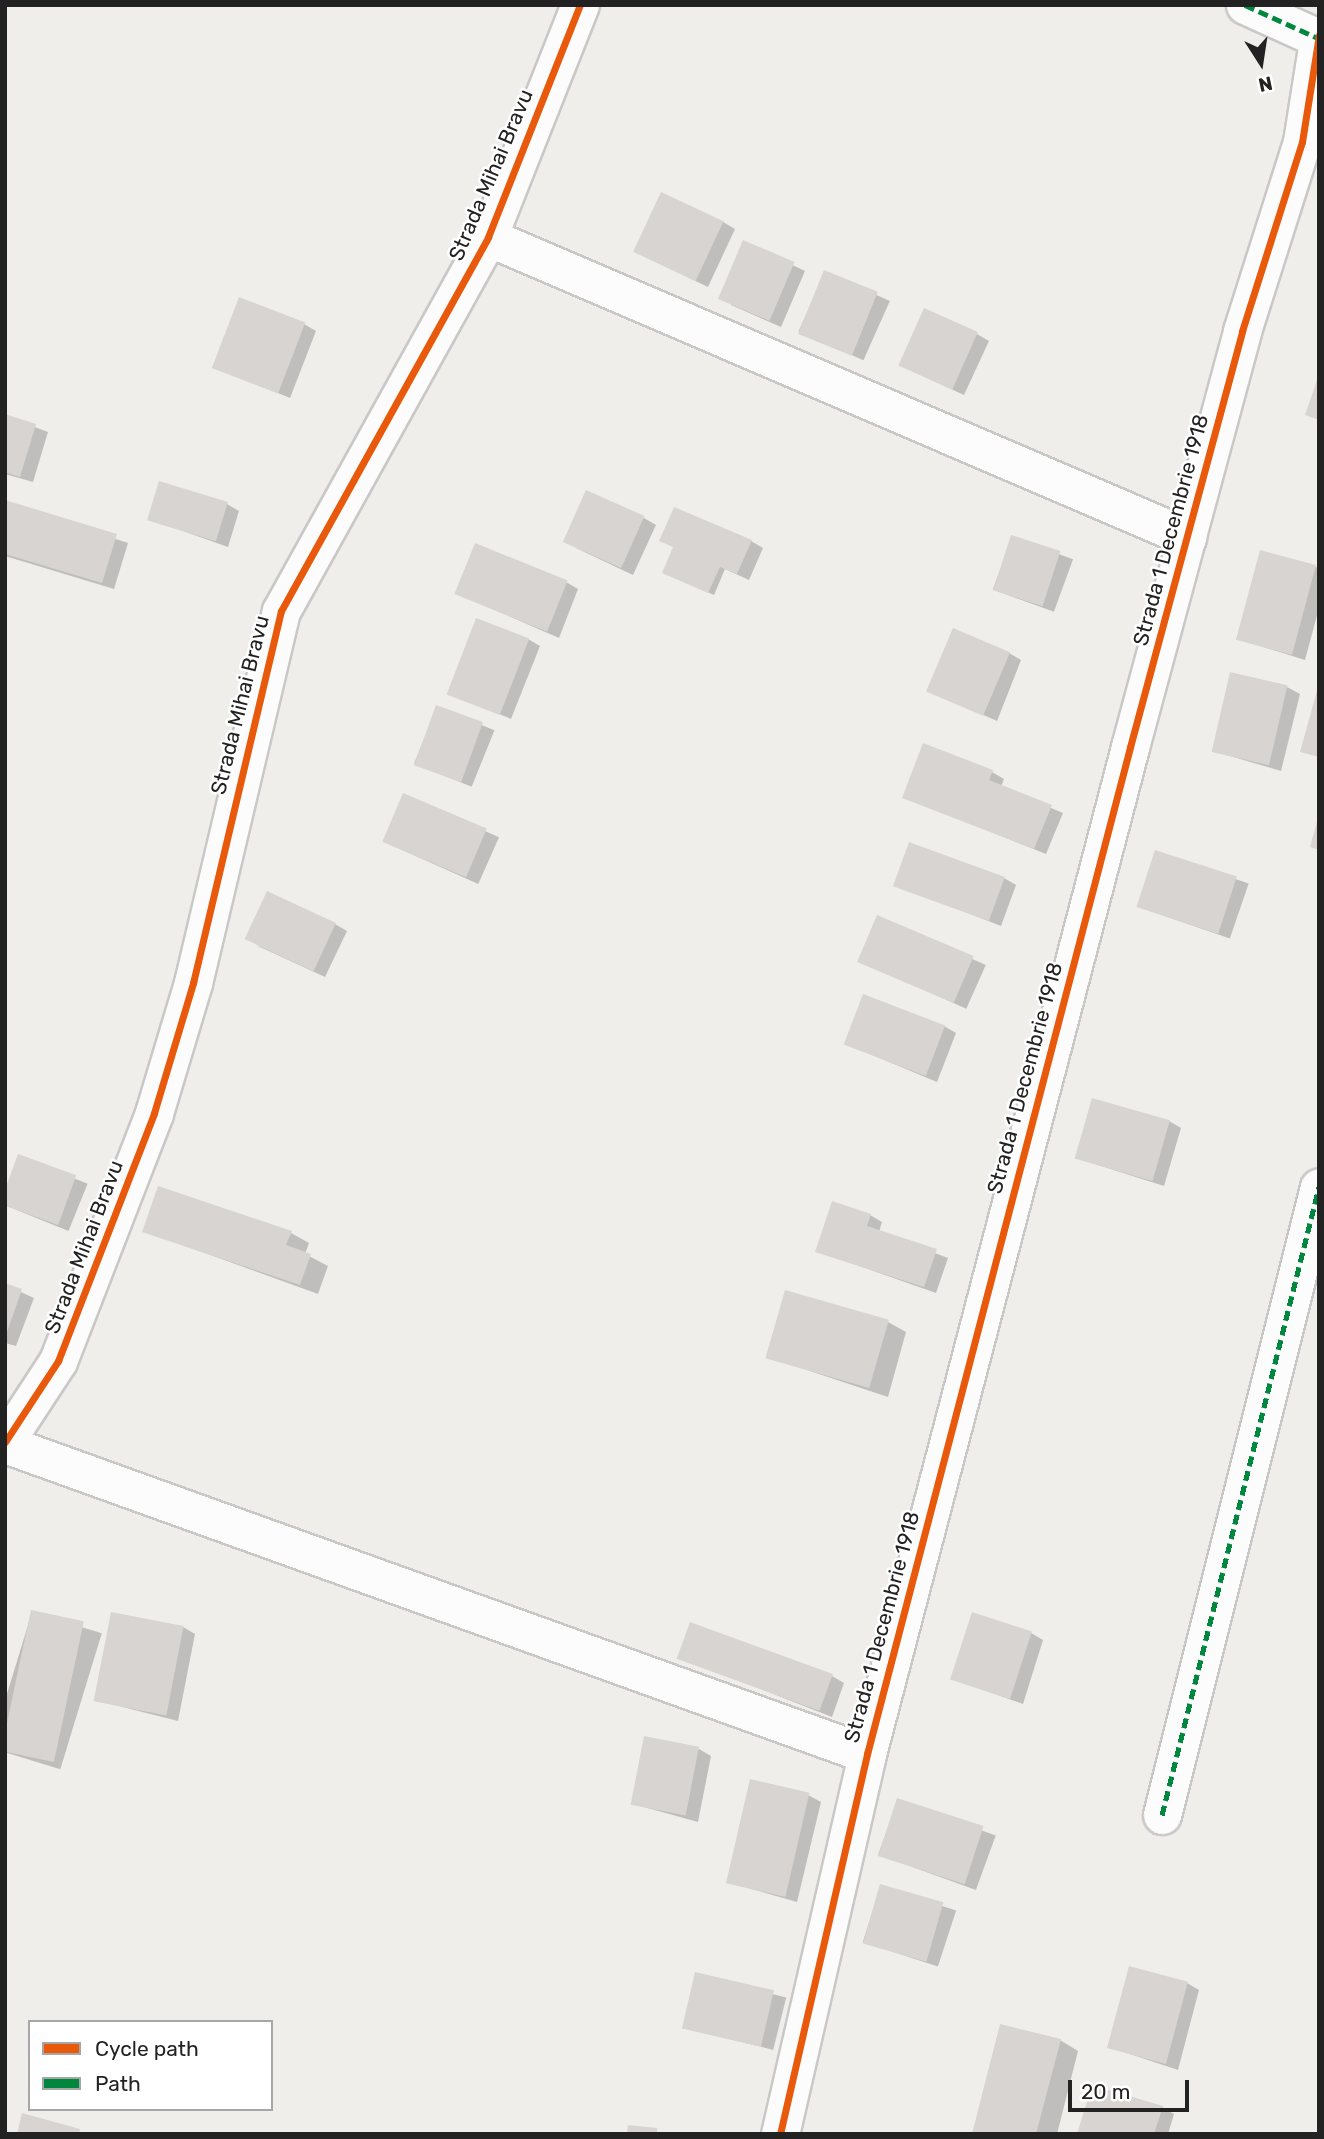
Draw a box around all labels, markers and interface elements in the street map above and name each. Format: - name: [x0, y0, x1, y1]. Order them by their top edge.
- north arrow: [1226, 28, 1296, 98]
- text: N: [1256, 71, 1275, 97]
- street label: Strada Mihai Bravu: [444, 86, 538, 264]
- street label: Strada 1 Decembrie 1918: [1128, 412, 1214, 648]
- street label: Strada Mihai Bravu: [206, 613, 274, 797]
- street label: Strada 1 Decembrie 1918: [982, 960, 1068, 1196]
- street label: Strada Mihai Bravu: [39, 1157, 129, 1337]
- street label: Strada 1 Decembrie 1918: [839, 1509, 925, 1745]
- legend: [28, 2020, 273, 2111]
- text: Cycle path: [95, 2036, 199, 2061]
- scale bar: [1072, 2066, 1193, 2110]
- text: Path: [95, 2071, 141, 2096]
- text: 20 m: [1081, 2079, 1130, 2104]

